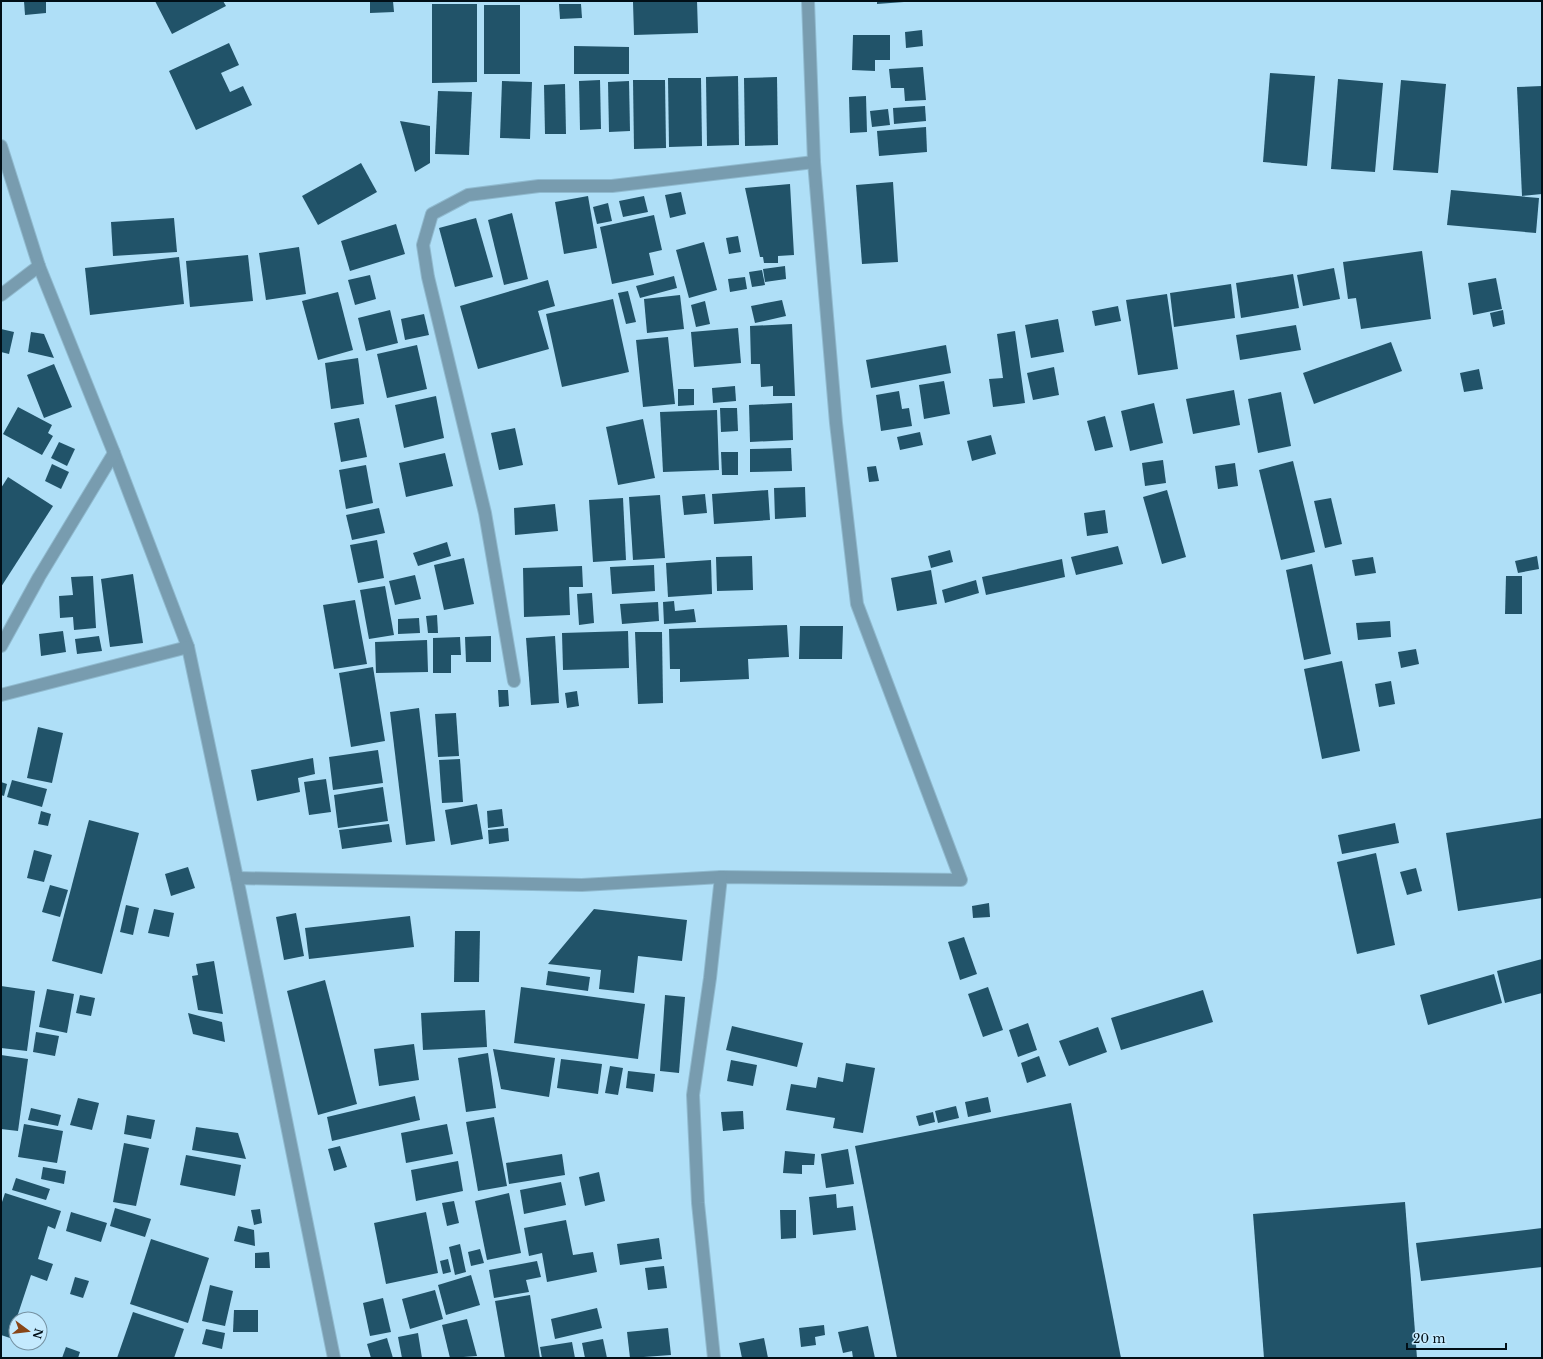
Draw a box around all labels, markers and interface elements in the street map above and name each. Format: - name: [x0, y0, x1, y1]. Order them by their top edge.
- north arrow: [8, 1311, 48, 1351]
- scale bar: [1407, 1325, 1506, 1351]
- text: N: [29, 1327, 46, 1341]
- text: 20 m: [1413, 1331, 1445, 1346]

